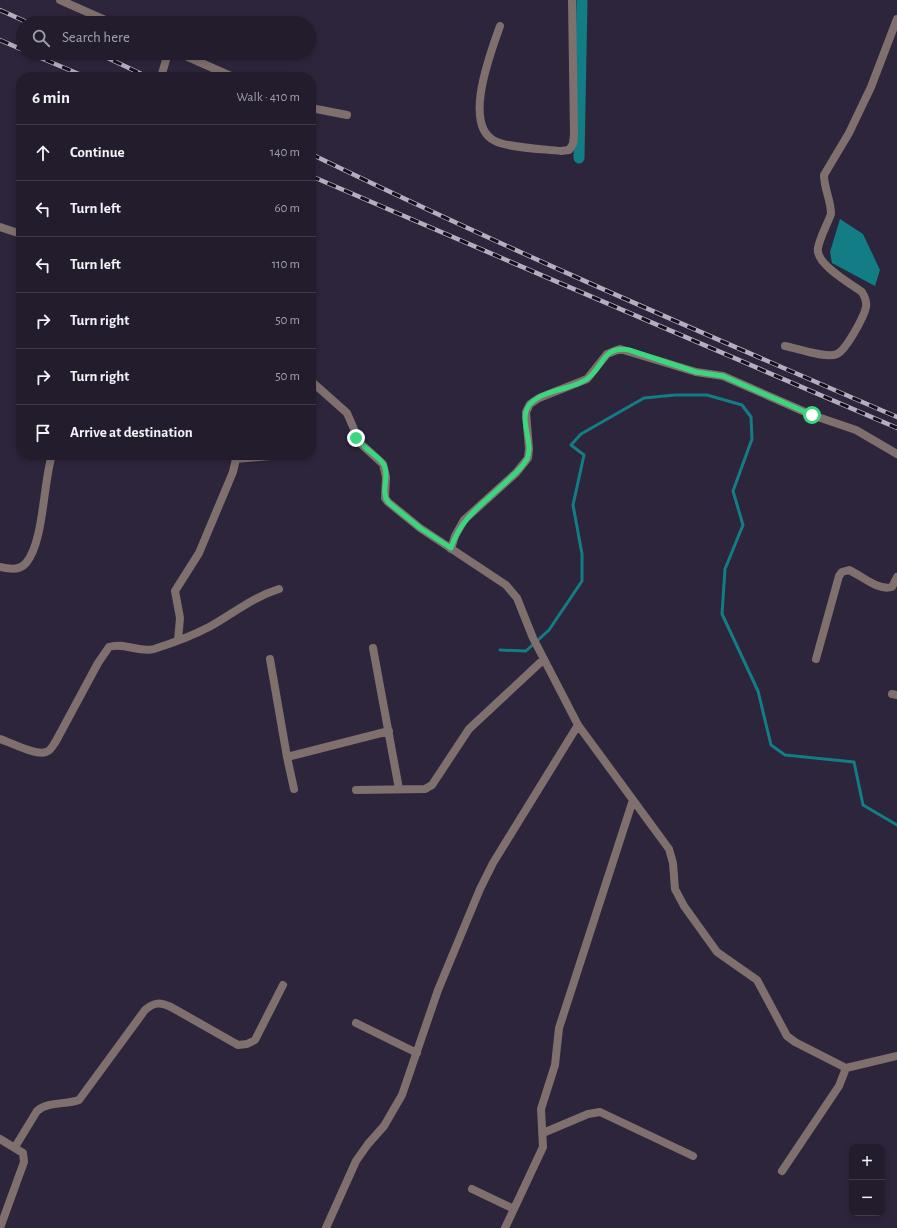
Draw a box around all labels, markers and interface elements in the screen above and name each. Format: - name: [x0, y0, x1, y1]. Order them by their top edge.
- search box: [16, 16, 316, 60]
- icon: search: [30, 27, 52, 49]
- text: Search here: [62, 30, 130, 45]
- text: 6 min: [32, 89, 70, 106]
- text: Walk · 410 m: [237, 91, 300, 104]
- icon: ahead: [32, 142, 54, 164]
- text: Continue: [70, 145, 125, 160]
- text: 140 m: [270, 146, 300, 159]
- icon: left: [32, 198, 54, 220]
- text: Turn left: [70, 201, 121, 216]
- text: 60 m: [274, 202, 300, 215]
- icon: left: [32, 254, 54, 276]
- text: Turn left: [70, 257, 121, 272]
- text: 110 m: [272, 258, 300, 271]
- icon: right: [32, 310, 54, 332]
- text: Turn right: [70, 313, 129, 328]
- text: 50 m: [275, 314, 300, 327]
- icon: right: [32, 366, 54, 388]
- text: Turn right: [70, 369, 129, 384]
- text: 50 m: [275, 370, 300, 383]
- route start: [803, 406, 821, 424]
- icon: arrive: [32, 422, 54, 444]
- text: Arrive at destination: [70, 425, 193, 440]
- route end: [347, 429, 365, 447]
- map controls: [849, 1144, 885, 1216]
- button: +: [849, 1144, 885, 1180]
- button: −: [849, 1180, 885, 1216]

